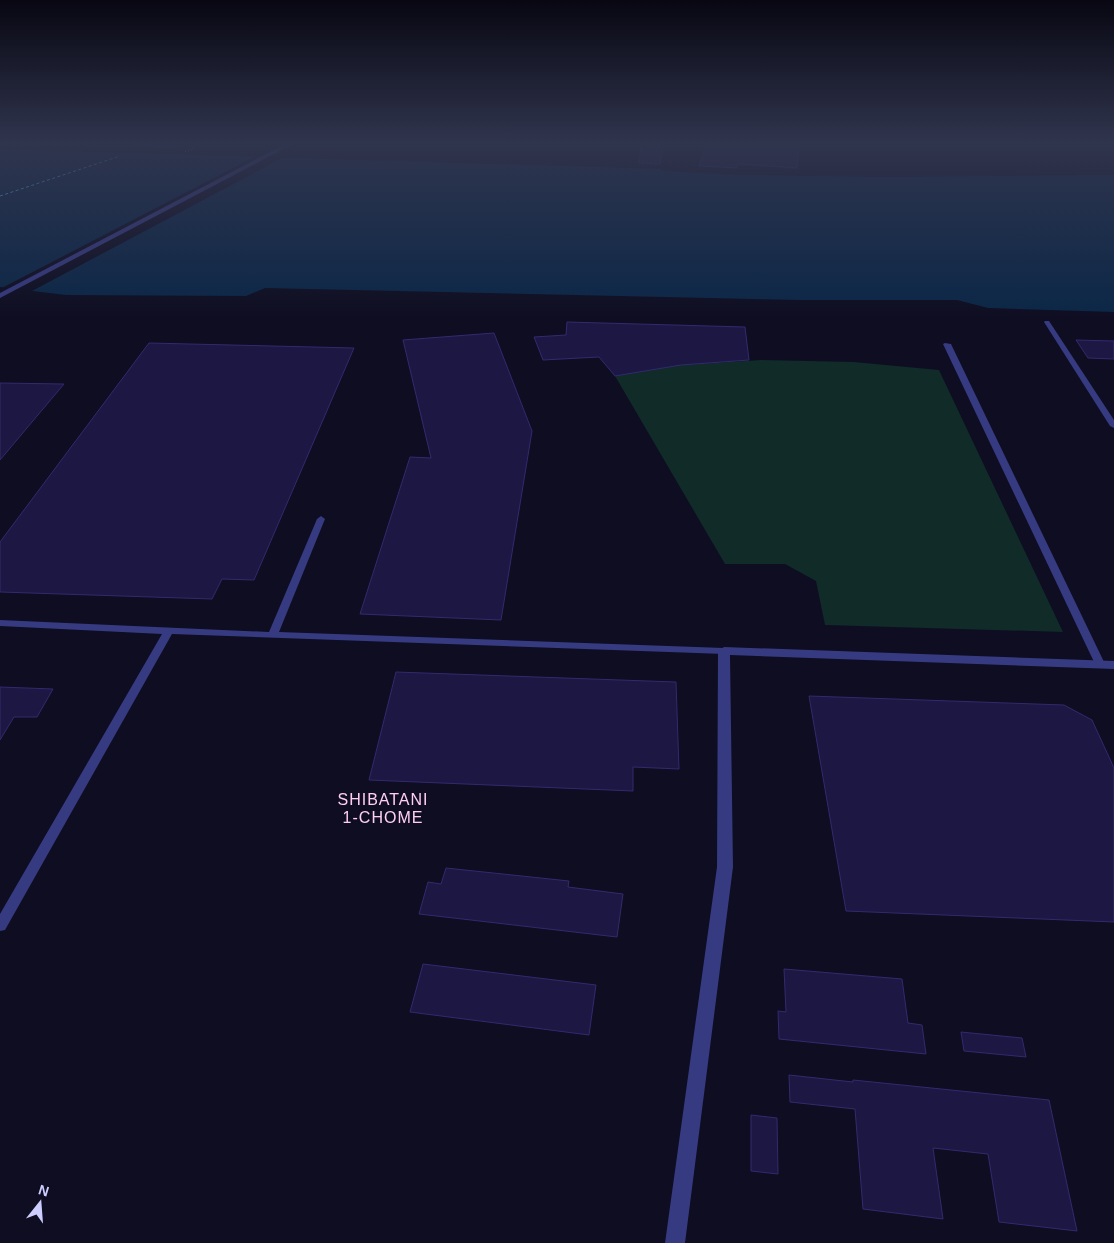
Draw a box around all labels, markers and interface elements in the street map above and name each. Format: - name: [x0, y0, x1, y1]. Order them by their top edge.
- district label: SHIBATANI 1-CHOME: [337, 791, 429, 826]
- north arrow: [15, 1178, 65, 1228]
- text: N: [37, 1181, 51, 1200]

